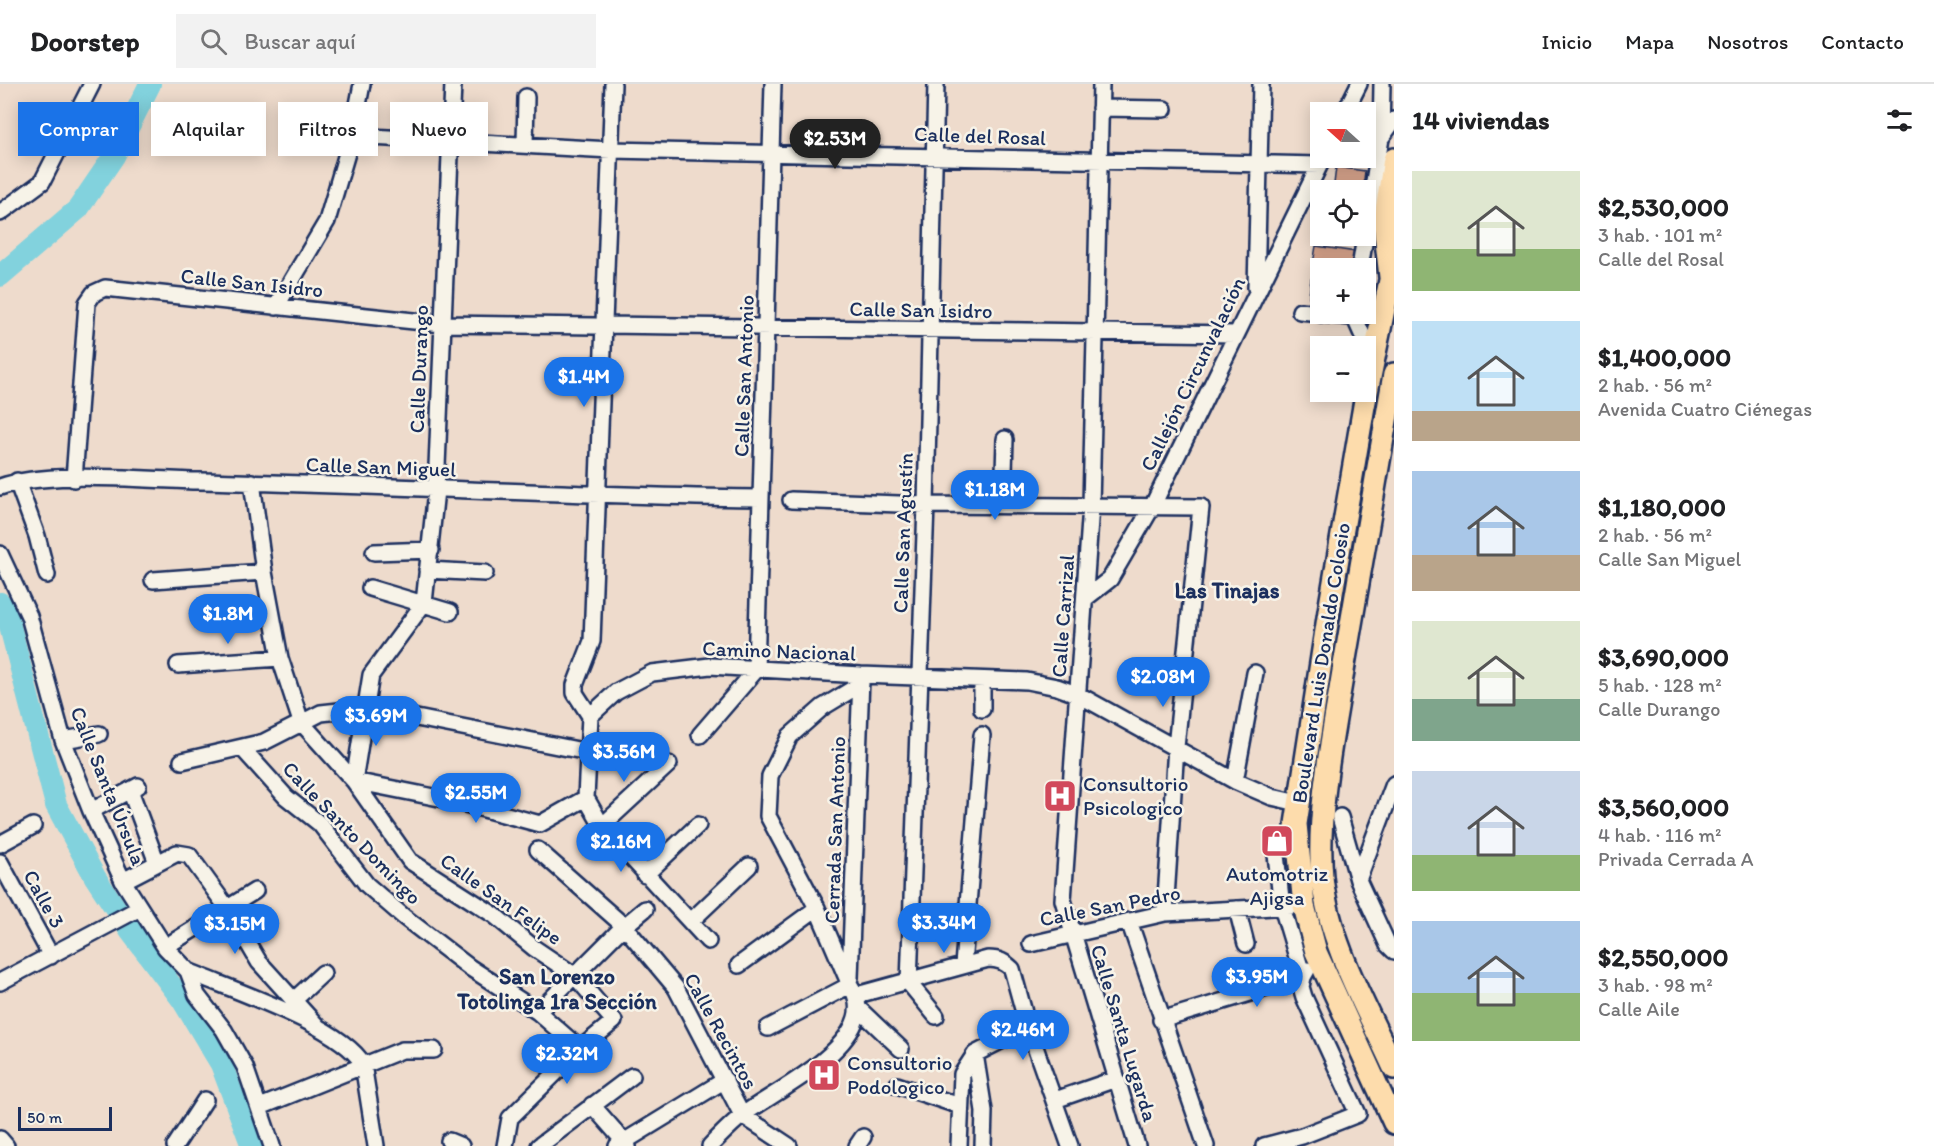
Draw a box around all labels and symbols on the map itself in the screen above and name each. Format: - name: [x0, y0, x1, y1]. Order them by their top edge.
- north arrow: [1310, 102, 1376, 168]
- pin: $2.53M: [786, 119, 884, 170]
- street label: Calle del Rosal: [914, 121, 1047, 150]
- street label: Calle San Isidro: [180, 263, 325, 302]
- street label: Callejón Circunvalación: [1135, 273, 1250, 475]
- street label: Calle San Antonio: [728, 294, 759, 457]
- street label: Calle San Isidro: [849, 296, 993, 323]
- street label: Calle Durango: [404, 304, 433, 434]
- pin: $1.4M: [542, 357, 626, 408]
- street label: Calle San Miguel: [305, 451, 457, 482]
- street label: Calle San Agustín: [887, 452, 918, 614]
- pin: $1.18M: [946, 470, 1044, 521]
- street label: Boulevard Luis Donaldo Colosio: [1286, 521, 1355, 805]
- street label: Calle Carrizal: [1046, 554, 1079, 678]
- district label: Las Tinajas: [1174, 577, 1280, 604]
- pin: $1.8M: [186, 594, 270, 645]
- street label: Camino Nacional: [702, 635, 856, 666]
- pin: $2.08M: [1114, 657, 1212, 708]
- pin: $3.69M: [327, 696, 425, 747]
- street label: Calle Santa Úrsula: [65, 703, 152, 869]
- pin: $3.56M: [575, 732, 673, 783]
- street label: Cerrada San Antonio: [819, 736, 850, 924]
- street label: Calle Santo Domingo: [278, 756, 427, 909]
- place label: Consultorio Psicologico: [1083, 771, 1188, 820]
- pin: $2.55M: [427, 773, 525, 824]
- hospital icon: Consultorio Psicologico: [1042, 778, 1078, 814]
- pin: $2.16M: [572, 822, 670, 873]
- shop icon: Automotriz Ajigsa: [1259, 823, 1295, 859]
- street label: Calle San Felipe: [436, 847, 567, 950]
- place label: Automotriz Ajigsa: [1226, 861, 1329, 910]
- street label: Calle 3: [18, 865, 71, 932]
- street label: Calle San Pedro: [1037, 880, 1182, 931]
- pin: $3.34M: [895, 903, 993, 954]
- pin: $3.15M: [186, 904, 284, 955]
- street label: Calle Santa Lugarda: [1086, 941, 1163, 1124]
- pin: $3.95M: [1208, 957, 1306, 1008]
- district label: San Lorenzo Totolinga 1ra Sección: [456, 963, 657, 1015]
- street label: Calle Recintos: [679, 968, 764, 1093]
- pin: $2.46M: [974, 1010, 1072, 1061]
- pin: $2.32M: [518, 1034, 616, 1085]
- place label: Consultorio Podologico: [847, 1050, 952, 1099]
- hospital icon: Consultorio Podologico: [806, 1057, 842, 1093]
- scale bar: [18, 1104, 112, 1132]

